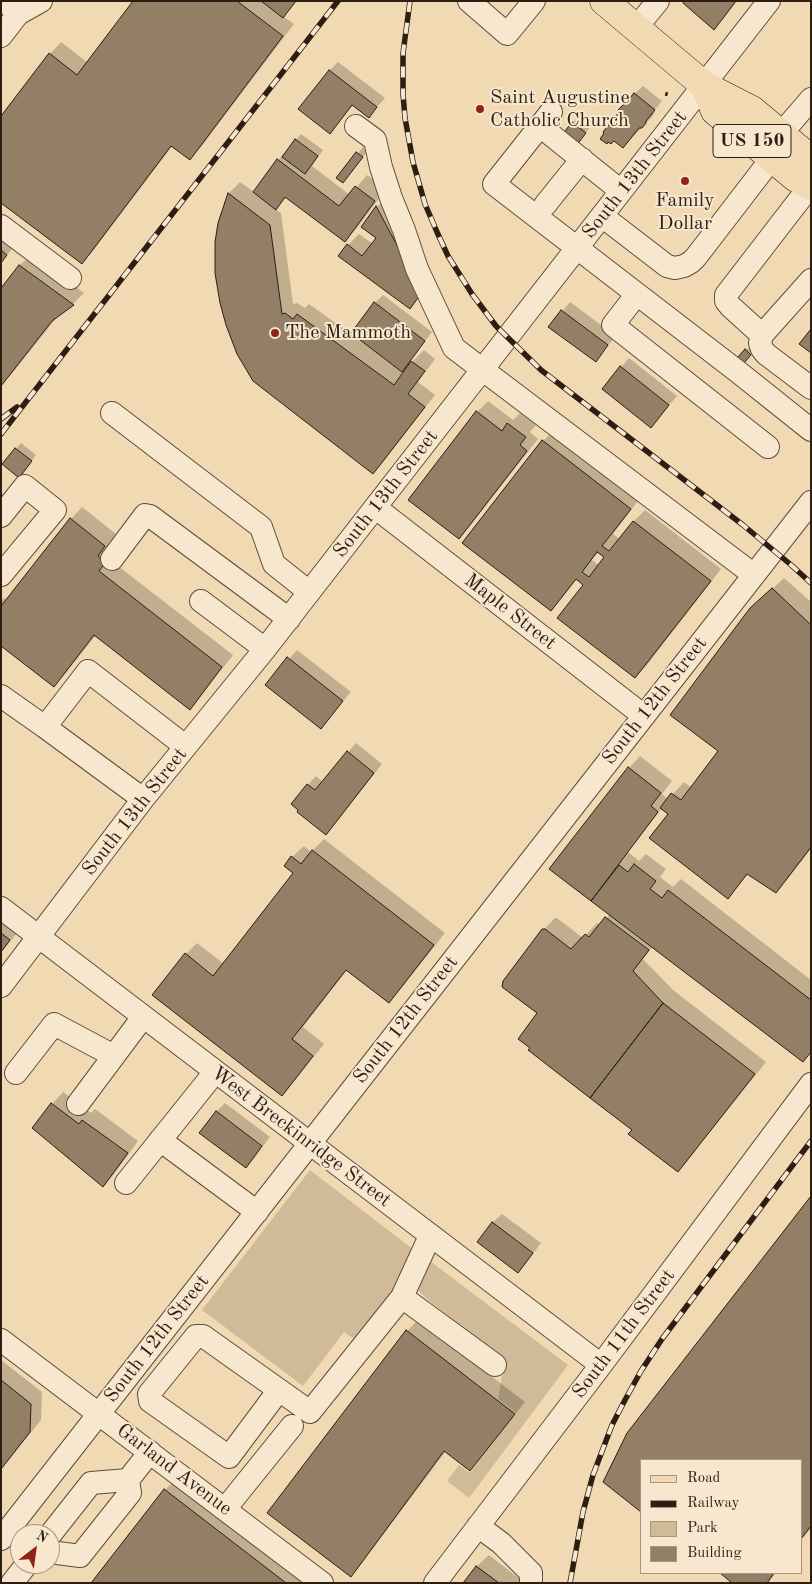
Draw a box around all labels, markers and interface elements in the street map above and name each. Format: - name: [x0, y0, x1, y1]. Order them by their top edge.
- place label: Saint Augustine Catholic Church: [490, 86, 630, 133]
- marker: Saint Augustine Catholic Church: [474, 103, 486, 115]
- street label: South 13th Street: [577, 106, 693, 244]
- road number: US 150: [713, 124, 791, 158]
- marker: Family Dollar: [679, 175, 691, 187]
- place label: Family Dollar: [655, 189, 715, 236]
- place label: The Mammoth: [285, 321, 411, 345]
- marker: The Mammoth: [269, 327, 281, 339]
- street label: South 13th Street: [328, 425, 444, 563]
- street label: Maple Street: [459, 569, 561, 655]
- street label: South 12th Street: [597, 632, 713, 770]
- street label: South 13th Street: [77, 743, 193, 881]
- street label: South 12th Street: [348, 951, 464, 1089]
- street label: West Breckinridge Street: [206, 1061, 396, 1213]
- street label: South 11th Street: [567, 1264, 681, 1404]
- street label: South 12th Street: [99, 1270, 215, 1408]
- street label: Garland Avenue: [112, 1419, 236, 1521]
- legend: [640, 1459, 802, 1574]
- text: Road: [687, 1471, 720, 1486]
- text: Railway: [687, 1496, 740, 1511]
- text: Park: [687, 1521, 718, 1536]
- north arrow: [10, 1524, 60, 1574]
- text: N: [34, 1528, 50, 1546]
- text: Building: [687, 1546, 742, 1561]

